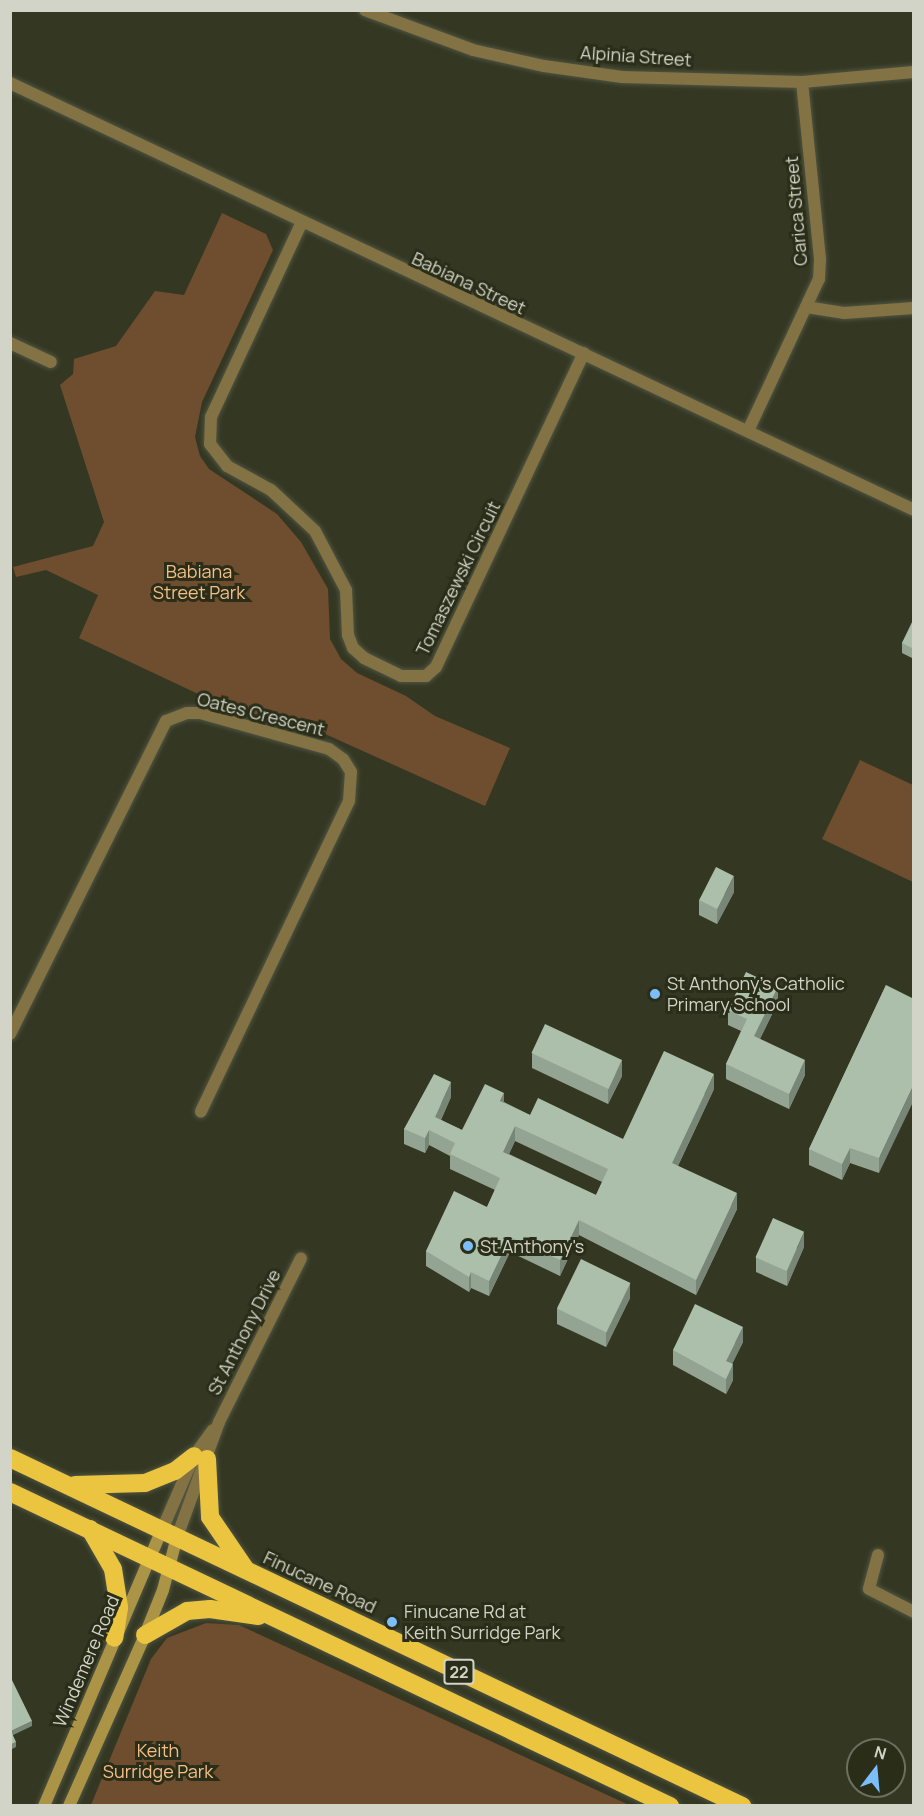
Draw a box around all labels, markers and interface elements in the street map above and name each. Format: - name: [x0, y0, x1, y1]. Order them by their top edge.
- street label: Alpinia Street: [579, 41, 693, 71]
- street label: Carica Street: [780, 155, 812, 267]
- street label: Babiana Street: [409, 247, 529, 319]
- street label: Tomaszewski Circuit: [411, 497, 505, 659]
- park label: Babiana Street Park: [153, 561, 245, 604]
- street label: Oates Crescent: [195, 688, 327, 740]
- place label: St Anthony's Catholic Primary School: [667, 973, 845, 1016]
- marker: St Anthony's Catholic Primary School: [648, 987, 662, 1001]
- place label: St Anthony's: [480, 1235, 584, 1257]
- marker: St Anthony's: [461, 1239, 475, 1253]
- street label: St Anthony Drive: [203, 1266, 285, 1398]
- street label: Finucane Road: [260, 1546, 380, 1618]
- street label: Windemere Road: [49, 1592, 123, 1730]
- place label: Finucane Rd at Keith Surridge Park: [404, 1601, 560, 1644]
- marker: Finucane Rd at Keith Surridge Park: [385, 1615, 399, 1629]
- road number: 22: [442, 1659, 476, 1685]
- north arrow: [846, 1738, 906, 1798]
- park label: Keith Surridge Park: [103, 1740, 213, 1782]
- text: N: [872, 1740, 889, 1765]

